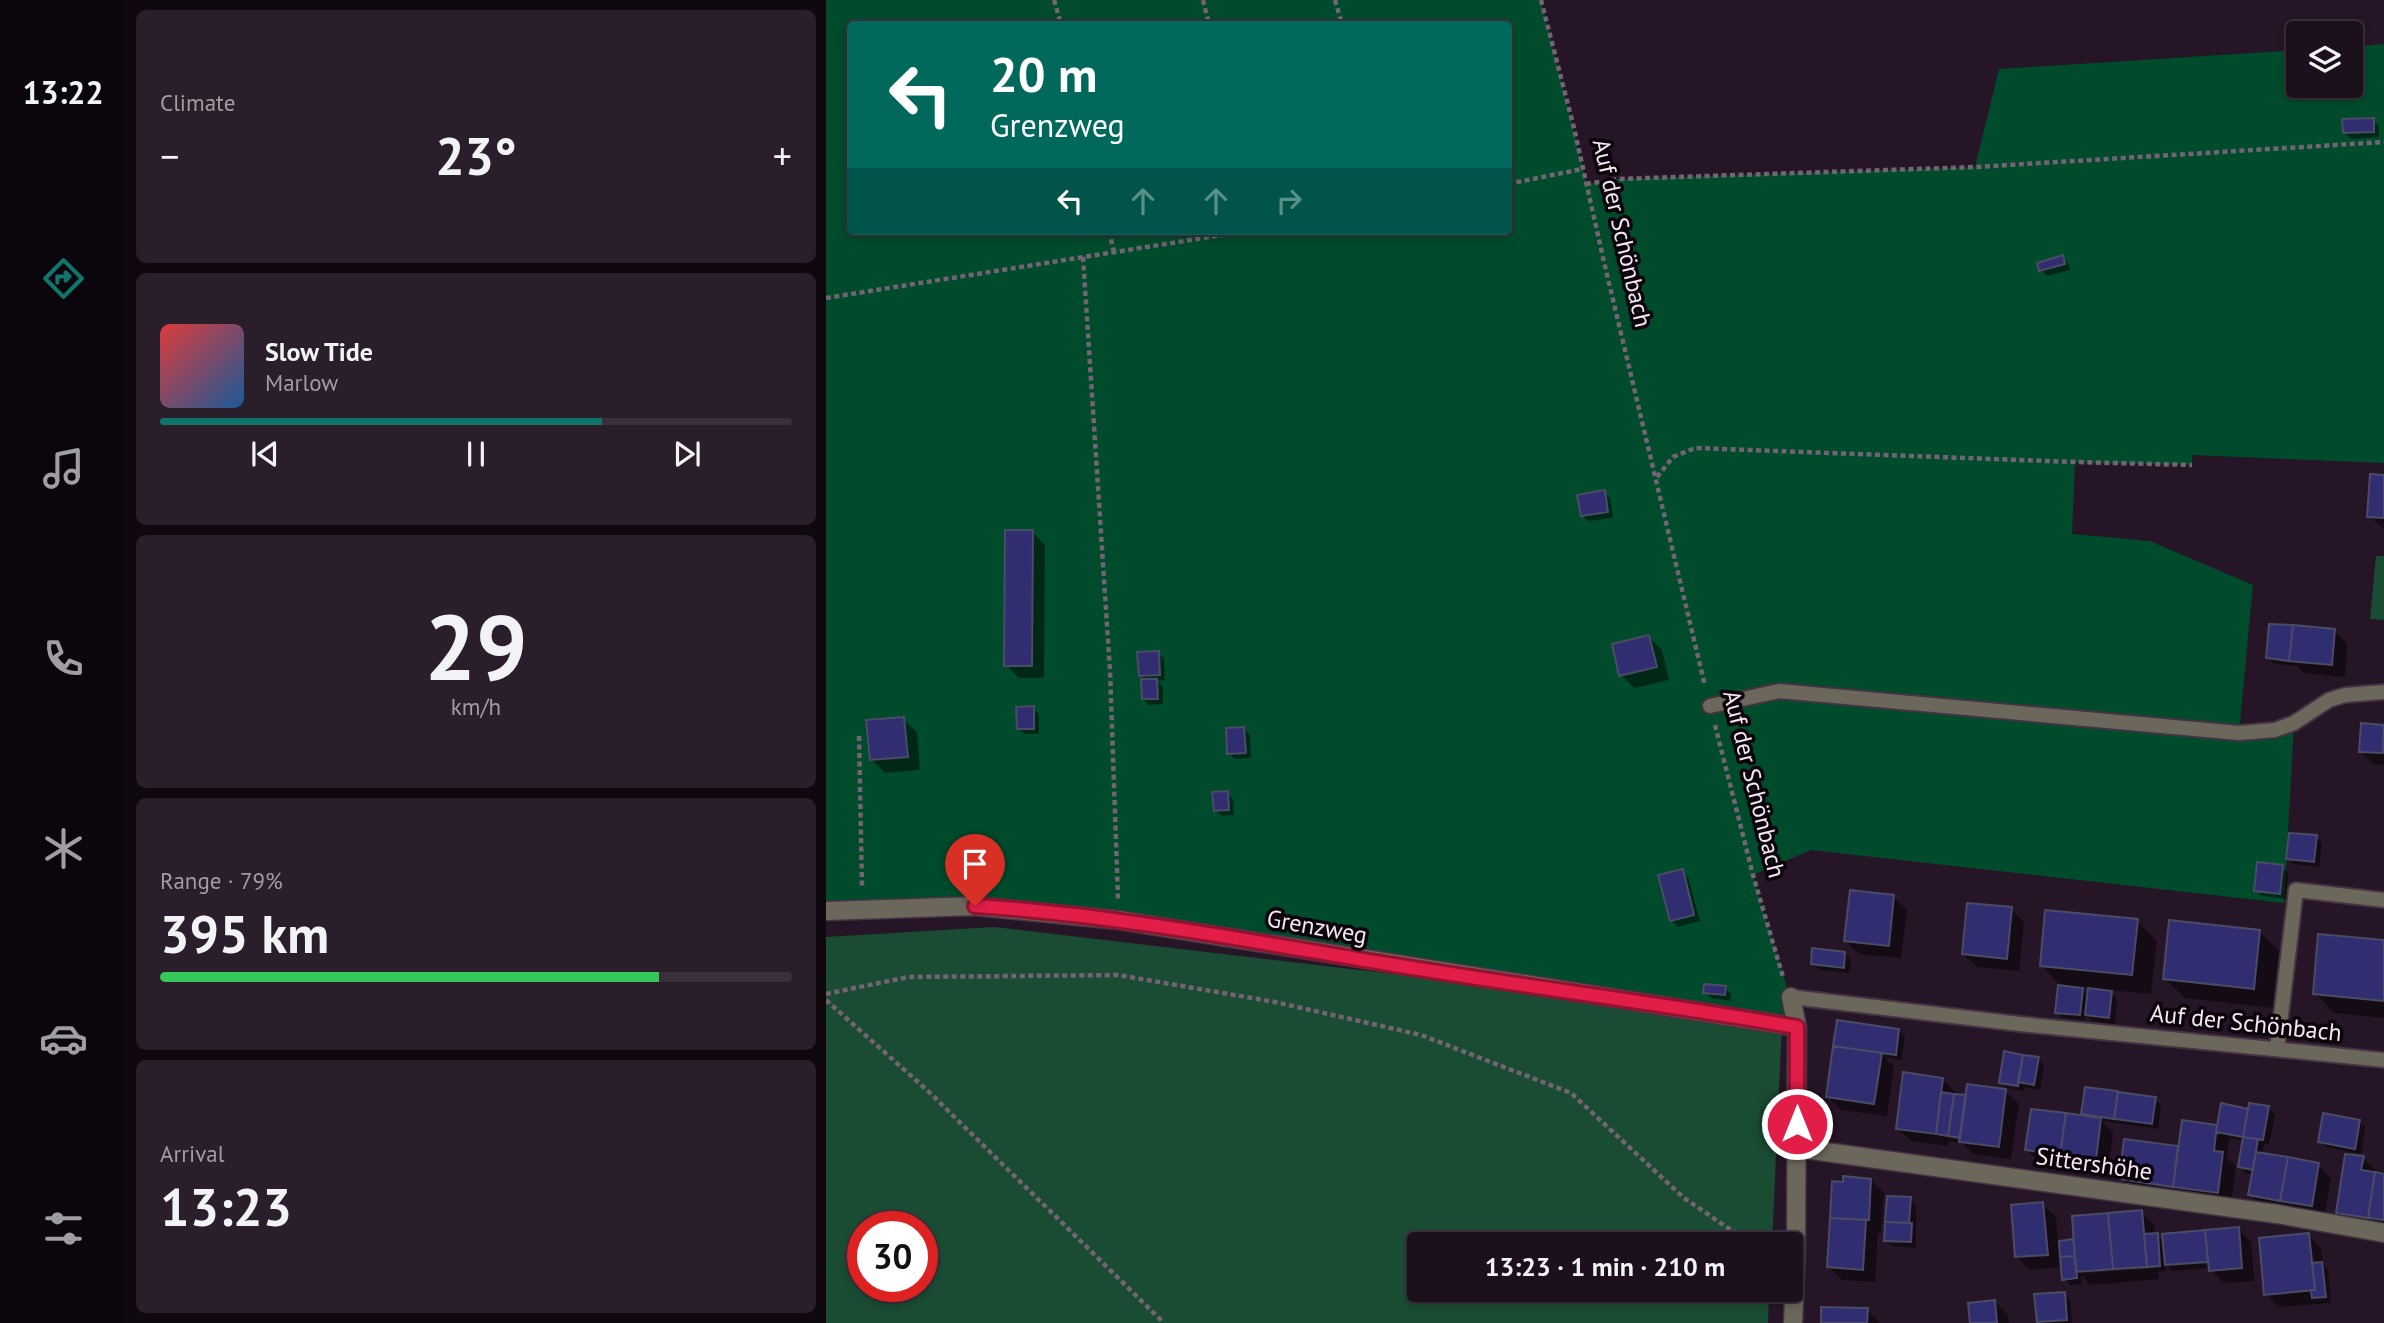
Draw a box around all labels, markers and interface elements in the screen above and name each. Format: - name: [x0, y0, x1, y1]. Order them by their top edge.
- map controls: [2286, 21, 2363, 98]
- button: layers: [2286, 21, 2363, 98]
- text: 20 m: [990, 42, 1097, 106]
- icon: left: [875, 49, 966, 140]
- text: 13:22: [22, 71, 104, 113]
- text: Climate: [160, 88, 235, 117]
- text: Grenzweg: [990, 104, 1125, 146]
- text: 23°: [435, 122, 517, 189]
- text: −: [160, 131, 179, 180]
- text: +: [773, 131, 792, 180]
- street label: Auf der Schönbach: [1586, 136, 1659, 330]
- icon: left: [1051, 182, 1089, 220]
- icon: ahead: [1124, 182, 1162, 220]
- icon: ahead: [1197, 182, 1235, 220]
- icon: right: [1270, 182, 1308, 220]
- icon: directions: [39, 254, 88, 303]
- text: Slow Tide: [265, 335, 373, 368]
- text: Marlow: [265, 368, 338, 397]
- icon: previous: [246, 435, 284, 473]
- icon: pause: [457, 435, 495, 473]
- icon: next: [668, 435, 706, 473]
- icon: music: [39, 444, 88, 493]
- text: 29: [424, 587, 528, 705]
- icon: phone: [39, 634, 88, 683]
- street label: Auf der Schönbach: [1716, 687, 1793, 881]
- text: km/h: [451, 692, 501, 721]
- icon: climate: [39, 824, 88, 873]
- pin: [945, 834, 1005, 906]
- icon: arrive: [956, 845, 994, 883]
- text: Range · 79%: [160, 866, 283, 895]
- text: 395 km: [160, 900, 329, 967]
- street label: Grenzweg: [1265, 902, 1370, 951]
- street label: Auf der Schönbach: [2149, 997, 2343, 1048]
- icon: car: [39, 1014, 88, 1063]
- position arrow: [1760, 1087, 1834, 1161]
- text: Arrival: [160, 1139, 224, 1168]
- street label: Sittershöhe: [2034, 1140, 2154, 1187]
- text: 13:23: [160, 1173, 292, 1240]
- icon: filters: [39, 1204, 88, 1253]
- speed limit sign: 30: [847, 1211, 938, 1302]
- text: 13:23 · 1 min · 210 m: [1485, 1250, 1725, 1283]

